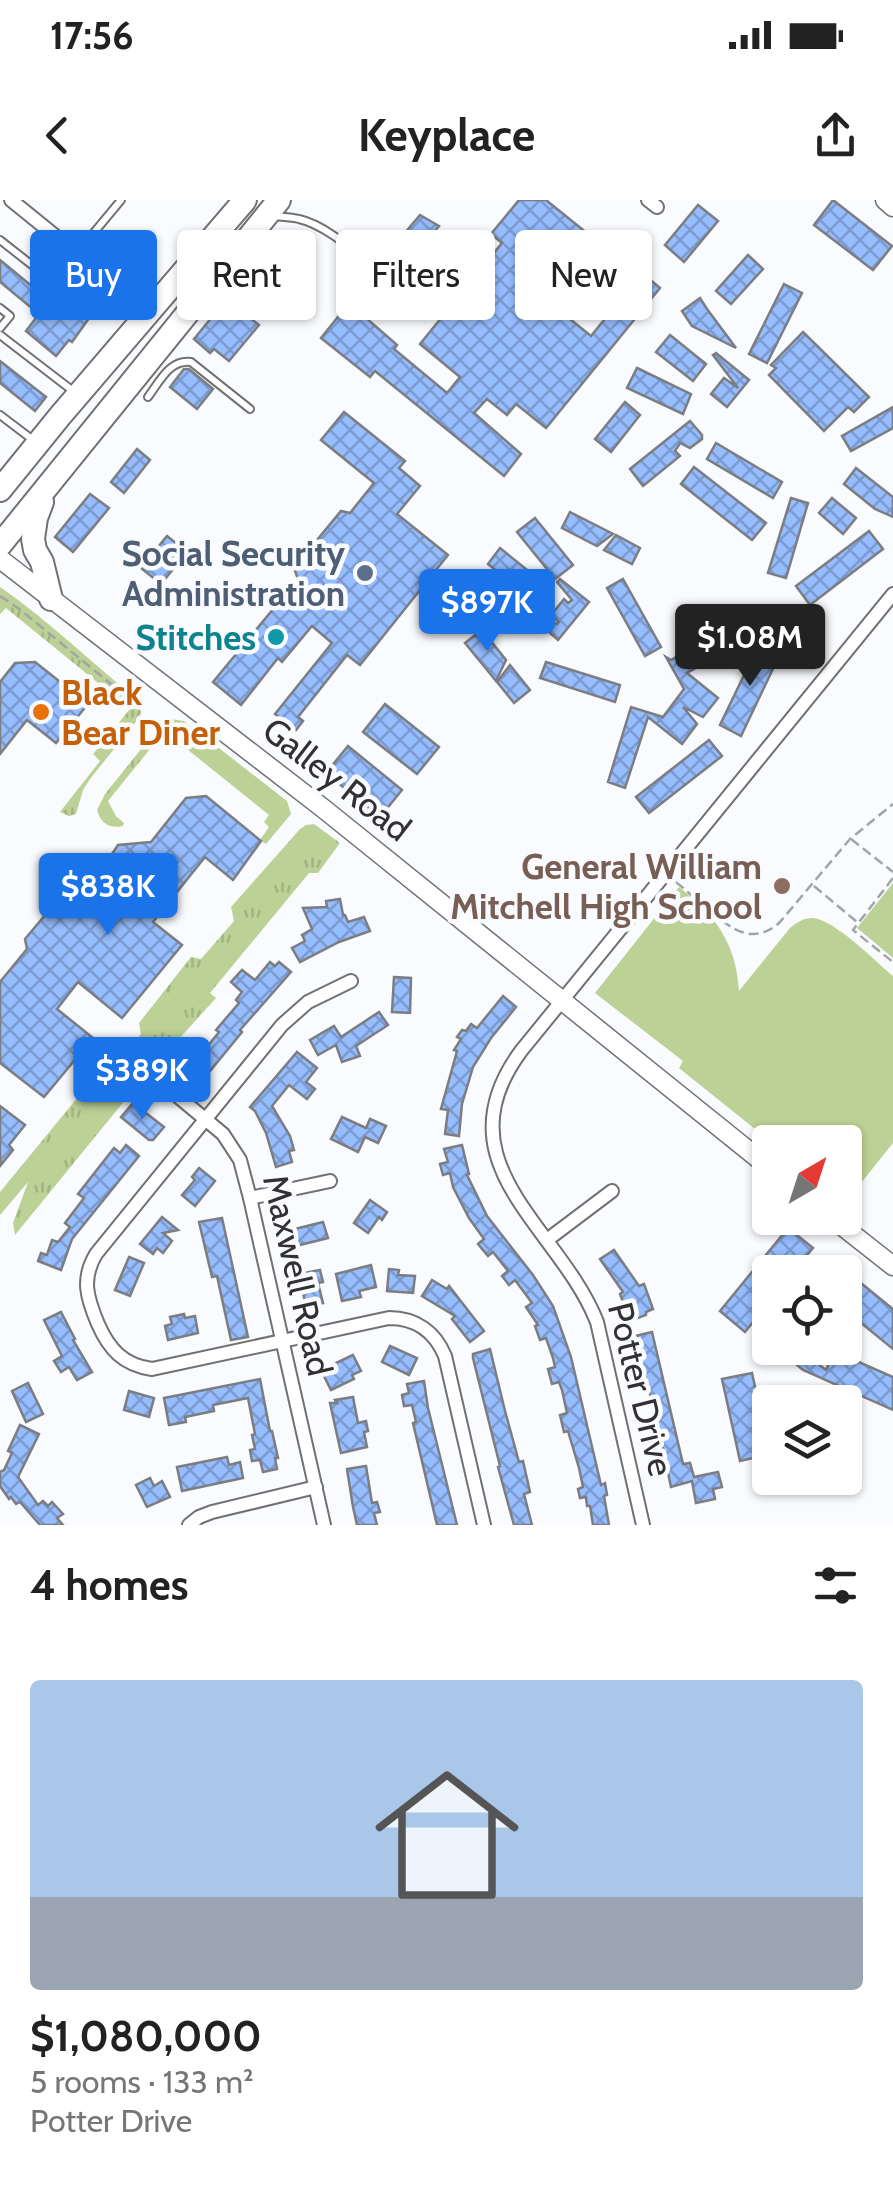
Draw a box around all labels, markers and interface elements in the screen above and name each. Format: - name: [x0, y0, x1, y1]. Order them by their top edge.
- text: 17:56: [50, 12, 134, 59]
- icon: back: [30, 108, 85, 163]
- text: Keyplace: [358, 108, 535, 162]
- icon: share: [808, 108, 863, 163]
- chip: Buy: [30, 230, 157, 320]
- chip: Rent: [177, 230, 316, 320]
- chip: Filters: [336, 230, 495, 320]
- chip: New: [515, 230, 652, 320]
- place label: Social Security Administration: [122, 532, 345, 615]
- marker: Social Security Administration: [354, 562, 376, 584]
- pin: $897K: [417, 569, 557, 654]
- text: $897K: [441, 582, 533, 621]
- pin: $1.08M: [669, 604, 831, 689]
- place label: Stitches: [136, 616, 256, 659]
- text: $1.08M: [697, 617, 803, 656]
- marker: Stitches: [265, 626, 287, 648]
- place label: Black Bear Diner: [61, 671, 220, 754]
- marker: Black Bear Diner: [30, 701, 52, 723]
- street label: Galley Road: [254, 708, 420, 850]
- place label: General William Mitchell High School: [450, 845, 762, 928]
- pin: $838K: [38, 853, 178, 938]
- text: $838K: [61, 866, 155, 905]
- marker: General William Mitchell High School: [771, 875, 793, 897]
- pin: $389K: [72, 1037, 212, 1122]
- text: $389K: [95, 1050, 189, 1089]
- north arrow: [752, 1125, 862, 1235]
- map controls: [752, 1125, 862, 1495]
- street label: Maxwell Road: [254, 1170, 342, 1380]
- button: locate: [752, 1255, 862, 1365]
- street label: Potter Drive: [599, 1298, 683, 1480]
- button: layers: [752, 1385, 862, 1495]
- icon: filters: [808, 1558, 863, 1613]
- text: 4 homes: [30, 1559, 189, 1611]
- icon: home: [357, 1745, 537, 1925]
- text: $1,080,000: [30, 2010, 262, 2062]
- text: 5 rooms · 133 m²: [30, 2062, 254, 2101]
- text: Potter Drive: [30, 2101, 192, 2140]

